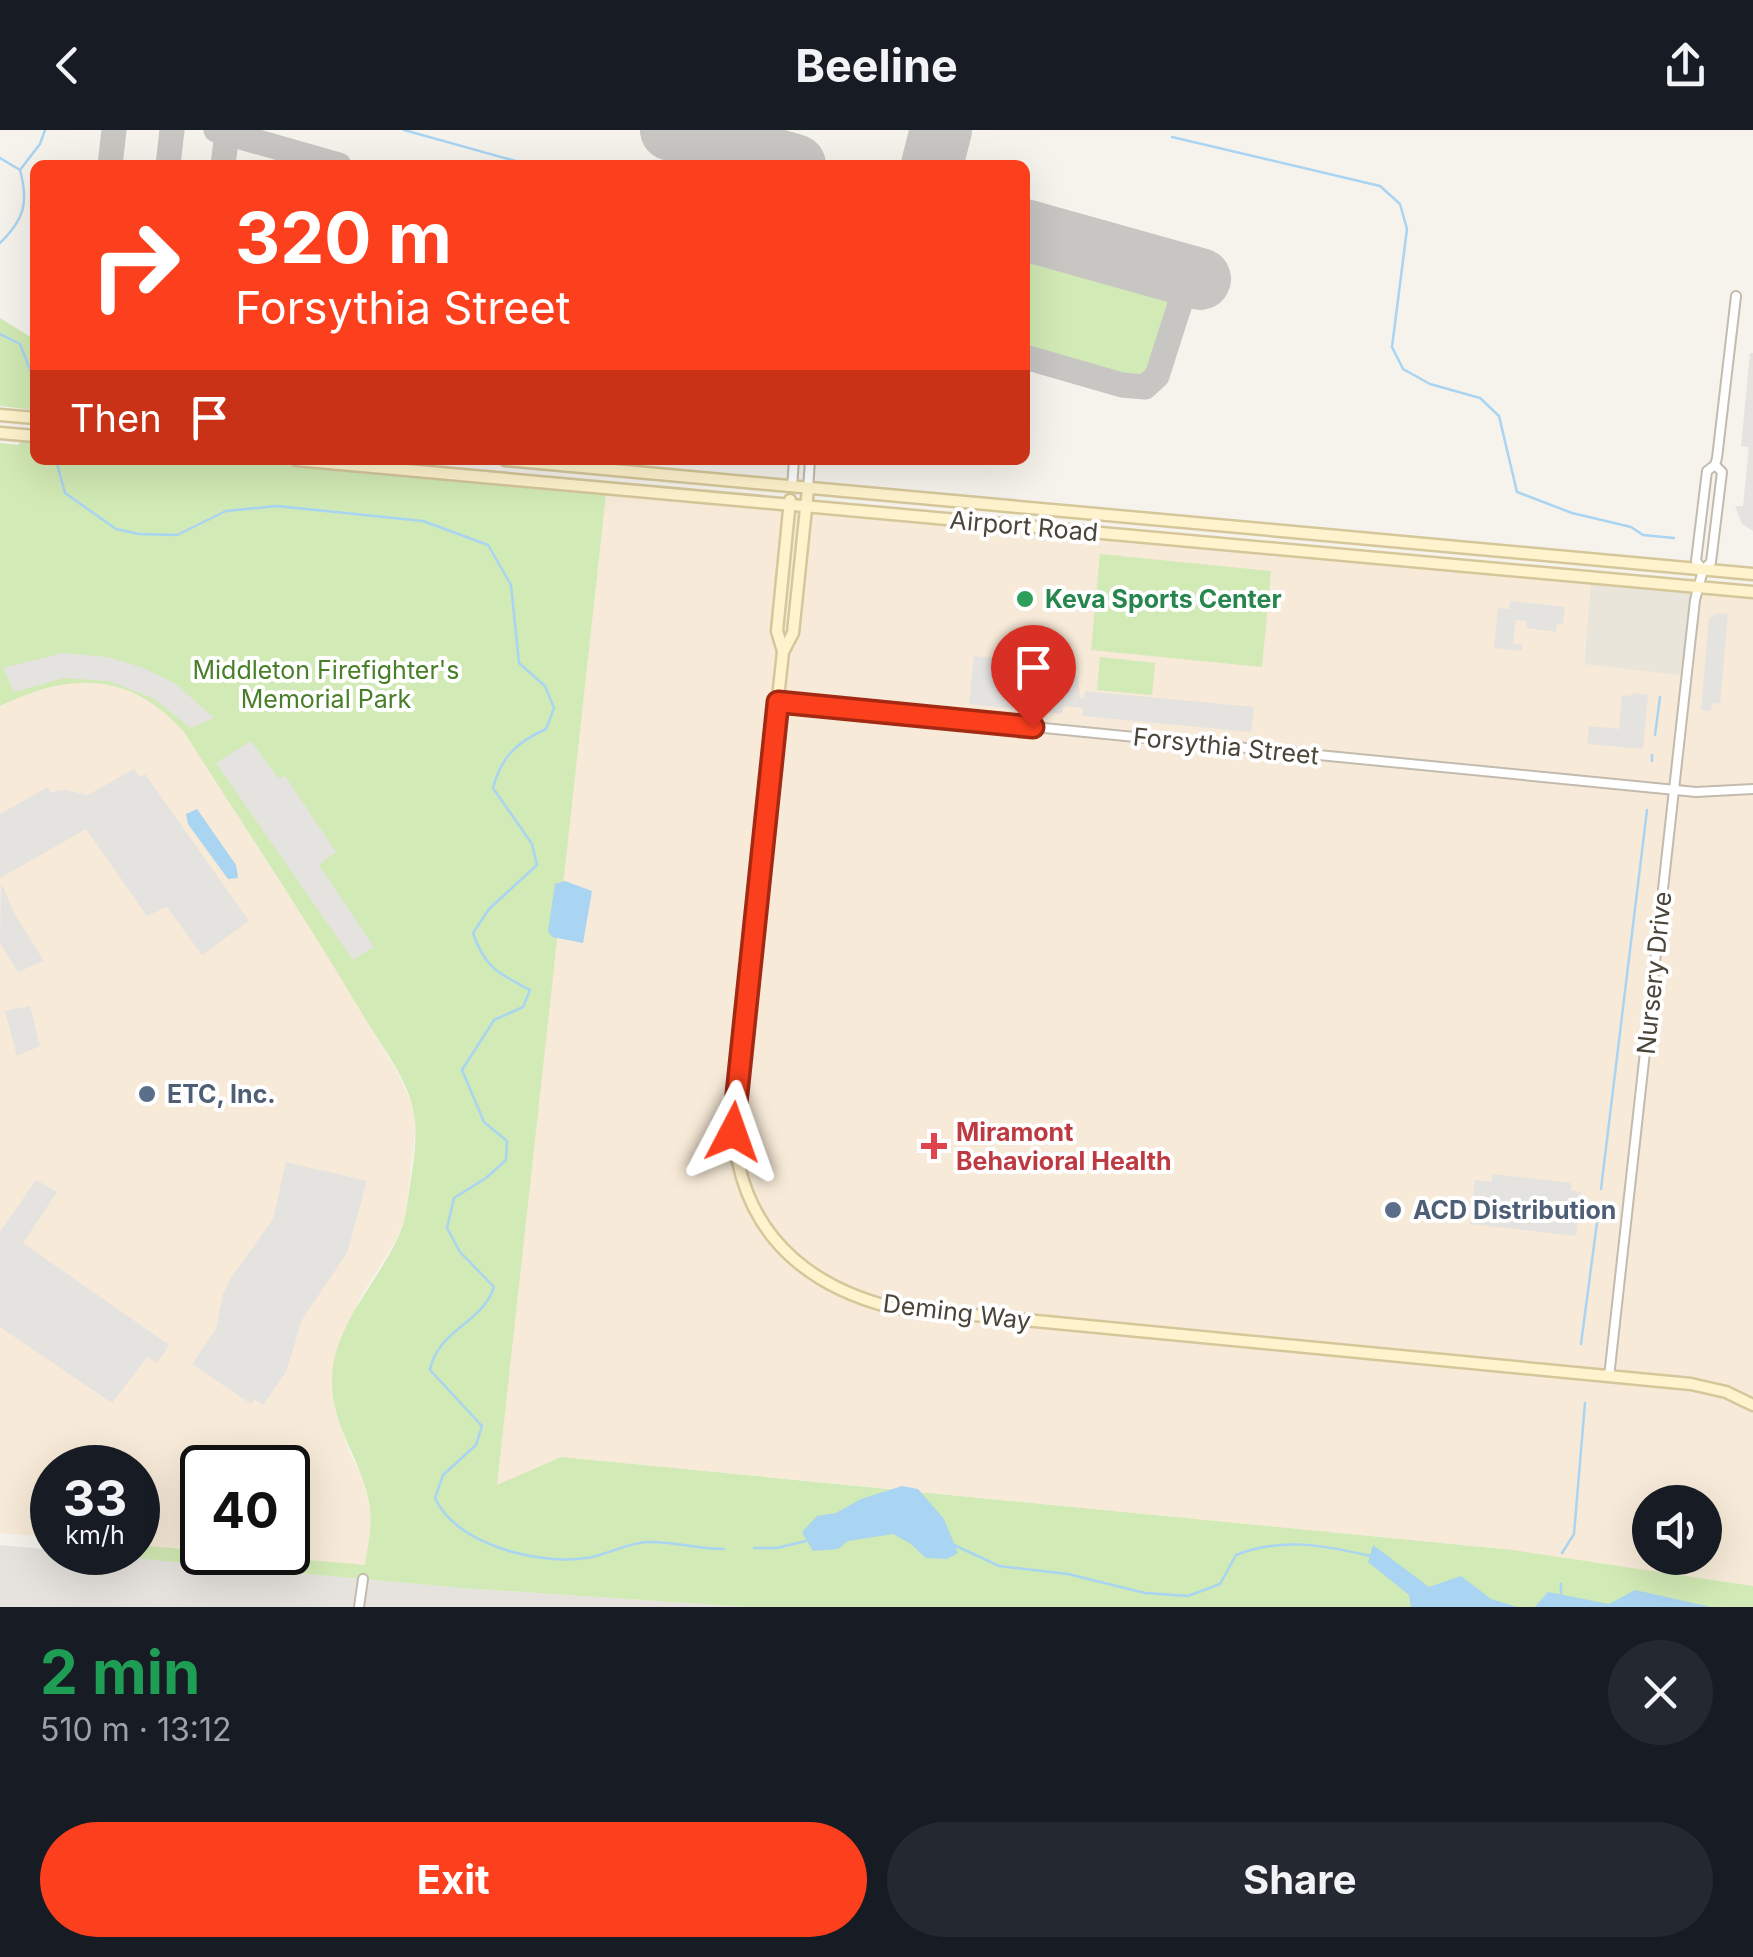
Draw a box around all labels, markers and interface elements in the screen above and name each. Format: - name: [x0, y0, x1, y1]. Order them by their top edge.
- icon: back: [40, 38, 95, 93]
- text: Beeline: [795, 38, 958, 93]
- icon: share: [1658, 38, 1713, 93]
- text: 320 m: [235, 195, 452, 280]
- icon: right: [70, 200, 200, 330]
- text: Forsythia Street: [235, 280, 571, 335]
- icon: arrive: [182, 390, 237, 445]
- text: Then: [70, 395, 162, 441]
- street label: Airport Road: [949, 505, 1099, 547]
- place label: Keva Sports Center: [1045, 584, 1282, 614]
- marker: Keva Sports Center: [1014, 588, 1036, 610]
- pin: [991, 625, 1076, 728]
- icon: arrive: [1006, 640, 1061, 695]
- park label: Middleton Firefighter's Memorial Park: [192, 655, 460, 714]
- street label: Forsythia Street: [1132, 721, 1320, 771]
- street label: Nursery Drive: [1631, 890, 1677, 1056]
- place label: ETC, Inc.: [167, 1079, 276, 1109]
- position arrow: [681, 1080, 785, 1184]
- marker: ETC, Inc.: [136, 1083, 158, 1105]
- place label: Miramont Behavioral Health: [956, 1117, 1171, 1176]
- marker: Miramont Behavioral Health: [921, 1133, 947, 1159]
- place label: ACD Distribution: [1413, 1195, 1616, 1225]
- marker: ACD Distribution: [1382, 1199, 1404, 1221]
- street label: Deming Way: [881, 1288, 1033, 1336]
- speed limit sign: 40: [180, 1445, 310, 1575]
- text: 33: [63, 1468, 127, 1528]
- map controls: [1632, 1485, 1722, 1575]
- button: sound: [1632, 1485, 1722, 1575]
- text: km/h: [65, 1520, 125, 1550]
- text: 2 min: [40, 1636, 200, 1708]
- button: close: [1608, 1640, 1713, 1745]
- text: 510 m · 13:12: [40, 1710, 231, 1749]
- button: Exit: [40, 1822, 867, 1937]
- button: Share: [887, 1822, 1713, 1937]

